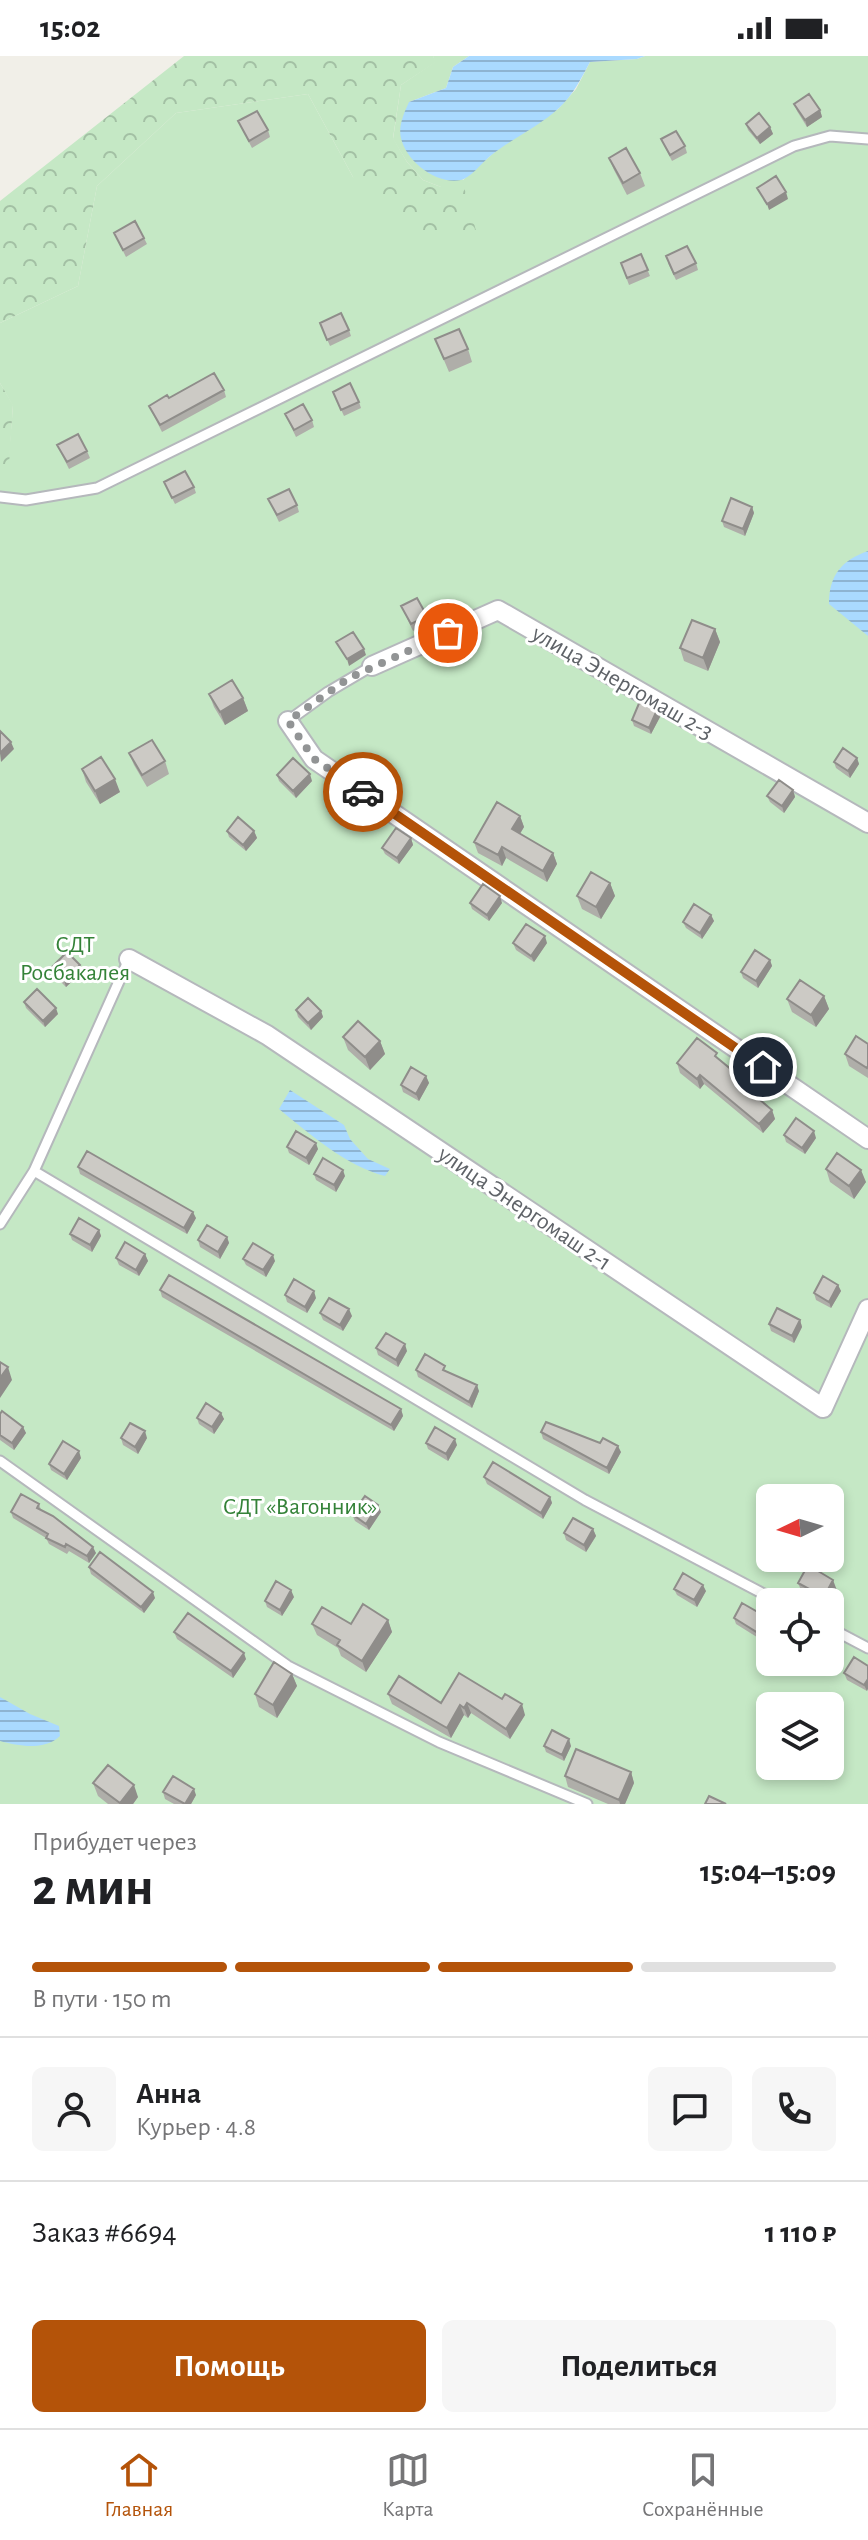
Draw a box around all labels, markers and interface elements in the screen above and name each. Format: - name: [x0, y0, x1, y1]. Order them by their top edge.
- text: 15:02: [40, 13, 100, 43]
- pin: [414, 599, 482, 667]
- icon: bag: [426, 611, 470, 655]
- street label: улица Энергомаш 2-3: [527, 621, 717, 744]
- courier: [323, 752, 403, 832]
- icon: car: [341, 770, 385, 814]
- park label: СДТ Росбакалея: [20, 933, 130, 985]
- pin: [729, 1033, 797, 1101]
- icon: home: [741, 1045, 785, 1089]
- street label: улица Энергомаш 2-1: [433, 1142, 615, 1276]
- north arrow: [756, 1484, 844, 1572]
- map controls: [756, 1484, 844, 1780]
- park label: СДТ «Вагонник»: [223, 1495, 377, 1519]
- button: locate: [756, 1588, 844, 1676]
- button: layers: [756, 1692, 844, 1780]
- text: Прибудет через: [32, 1829, 197, 1855]
- text: 15:04–15:09: [700, 1857, 836, 1887]
- text: 2 мин: [32, 1862, 154, 1914]
- text: В пути · 150 m: [32, 1986, 172, 2012]
- button: person: [32, 2067, 116, 2151]
- button: chat: [648, 2067, 732, 2151]
- button: phone: [752, 2067, 836, 2151]
- text: Анна: [136, 2079, 201, 2109]
- text: Курьер · 4.8: [136, 2114, 256, 2140]
- text: Заказ #6694: [32, 2218, 177, 2248]
- text: 1 110 ₽: [765, 2218, 836, 2248]
- button: Помощь: [32, 2320, 426, 2412]
- button: Поделиться: [442, 2320, 836, 2412]
- tab: Главная: [104, 2448, 173, 2522]
- tab: Карта: [382, 2448, 434, 2522]
- tab: Сохранённые: [642, 2448, 764, 2522]

